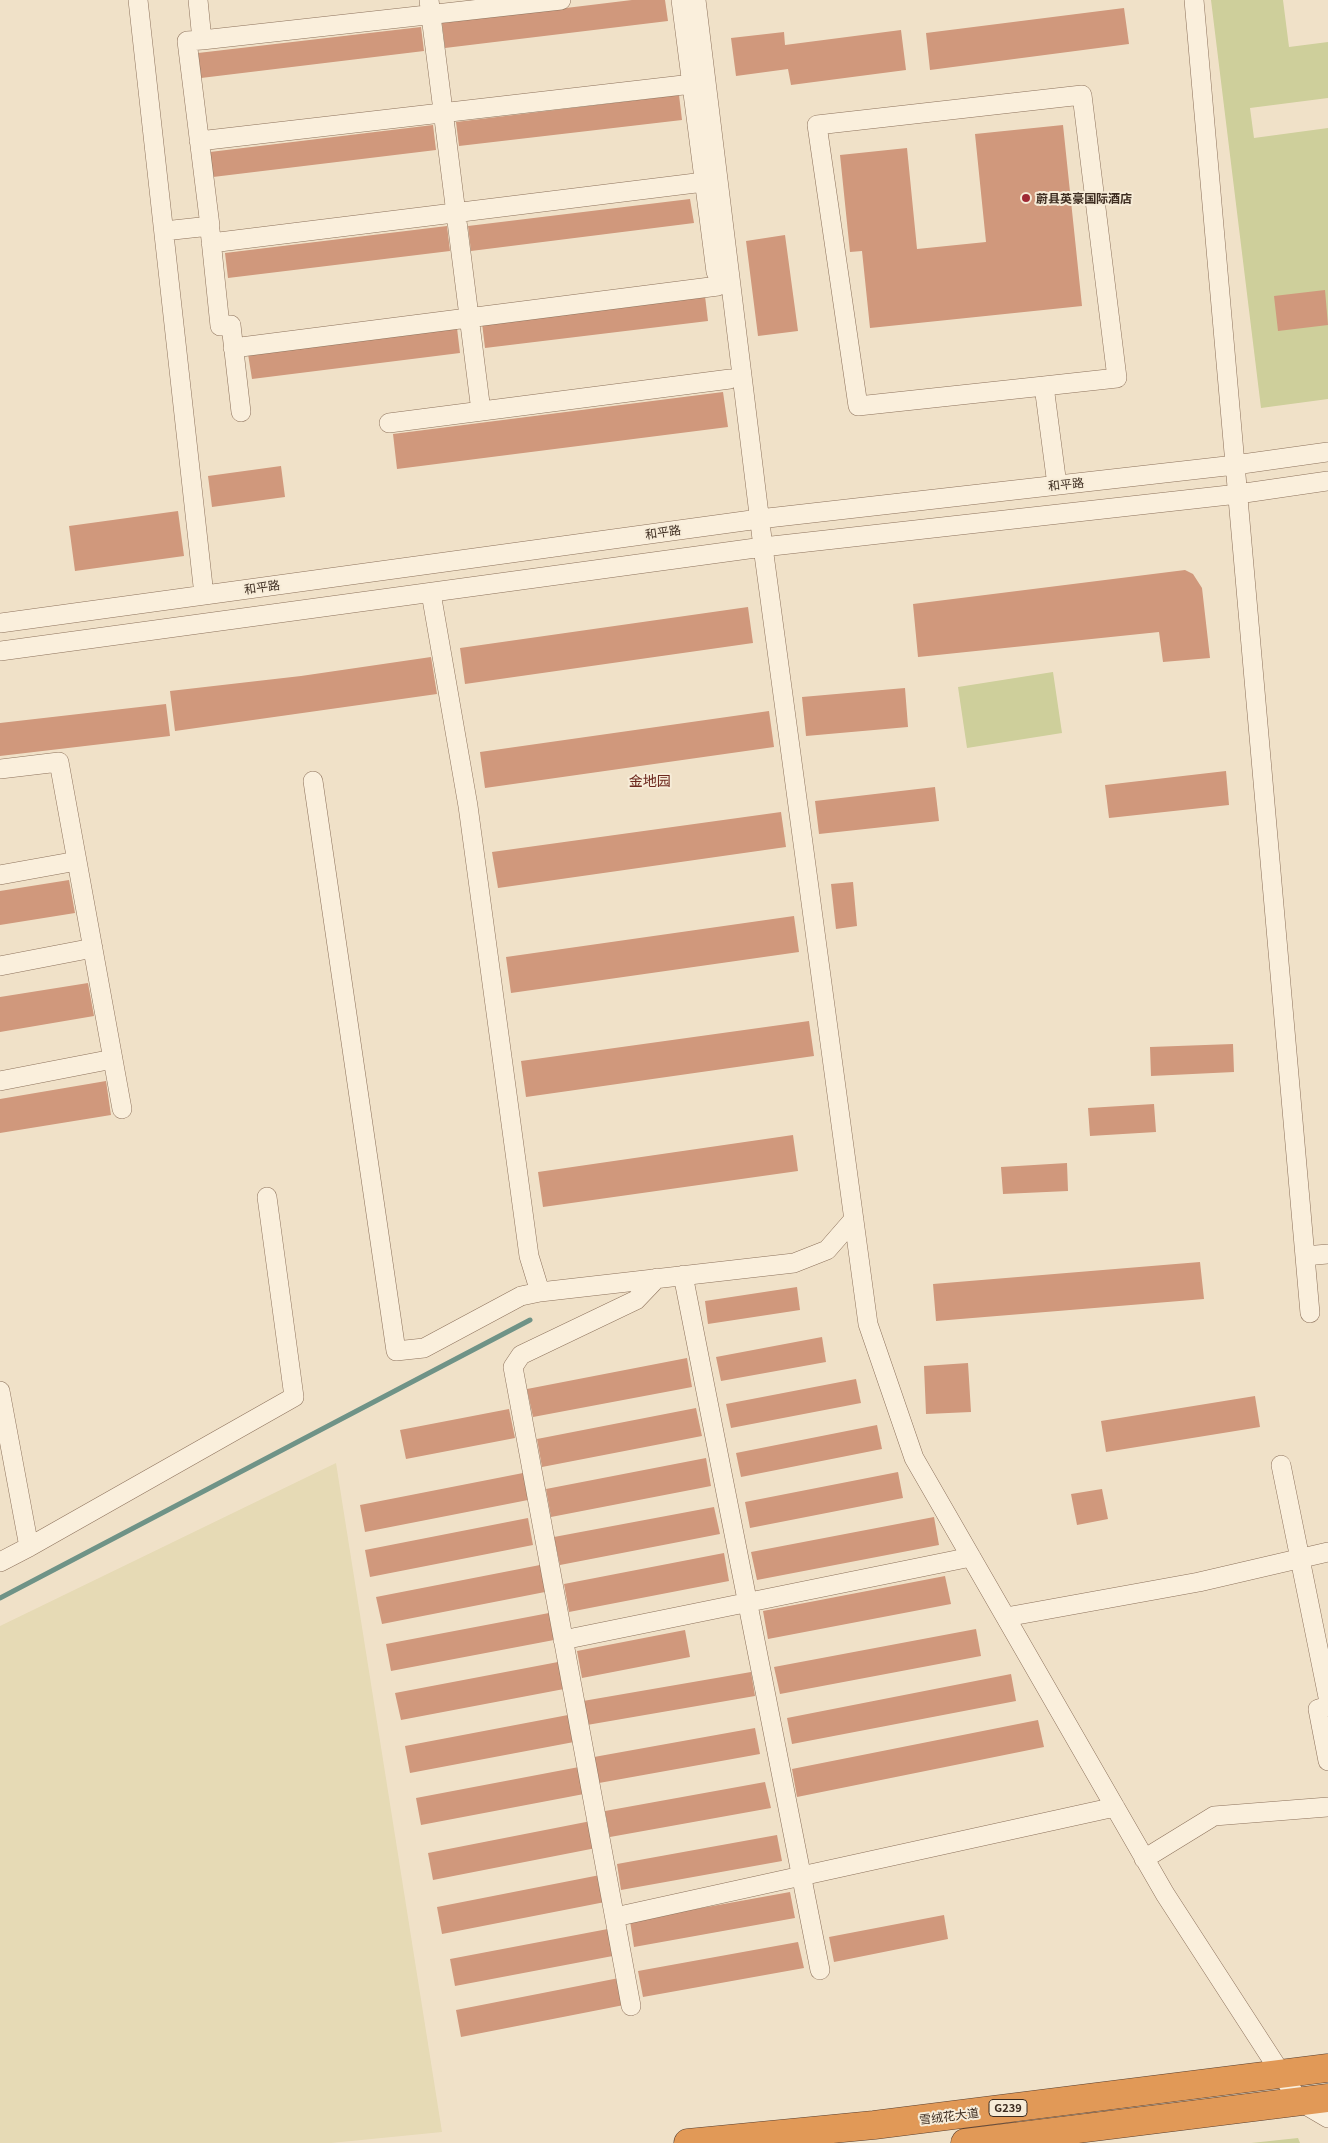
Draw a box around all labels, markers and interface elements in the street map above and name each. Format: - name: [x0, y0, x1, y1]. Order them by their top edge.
- place label: 蔚县英豪国际酒店: [1036, 191, 1132, 205]
- marker: 蔚县英豪国际酒店: [1020, 192, 1032, 204]
- street label: 和平路: [1047, 475, 1085, 493]
- street label: 和平路: [644, 522, 682, 542]
- street label: 和平路: [243, 577, 281, 597]
- district label: 金地园: [629, 773, 671, 789]
- road number: G239: [989, 2100, 1027, 2116]
- street label: 雪绒花大道: [918, 2105, 980, 2127]

